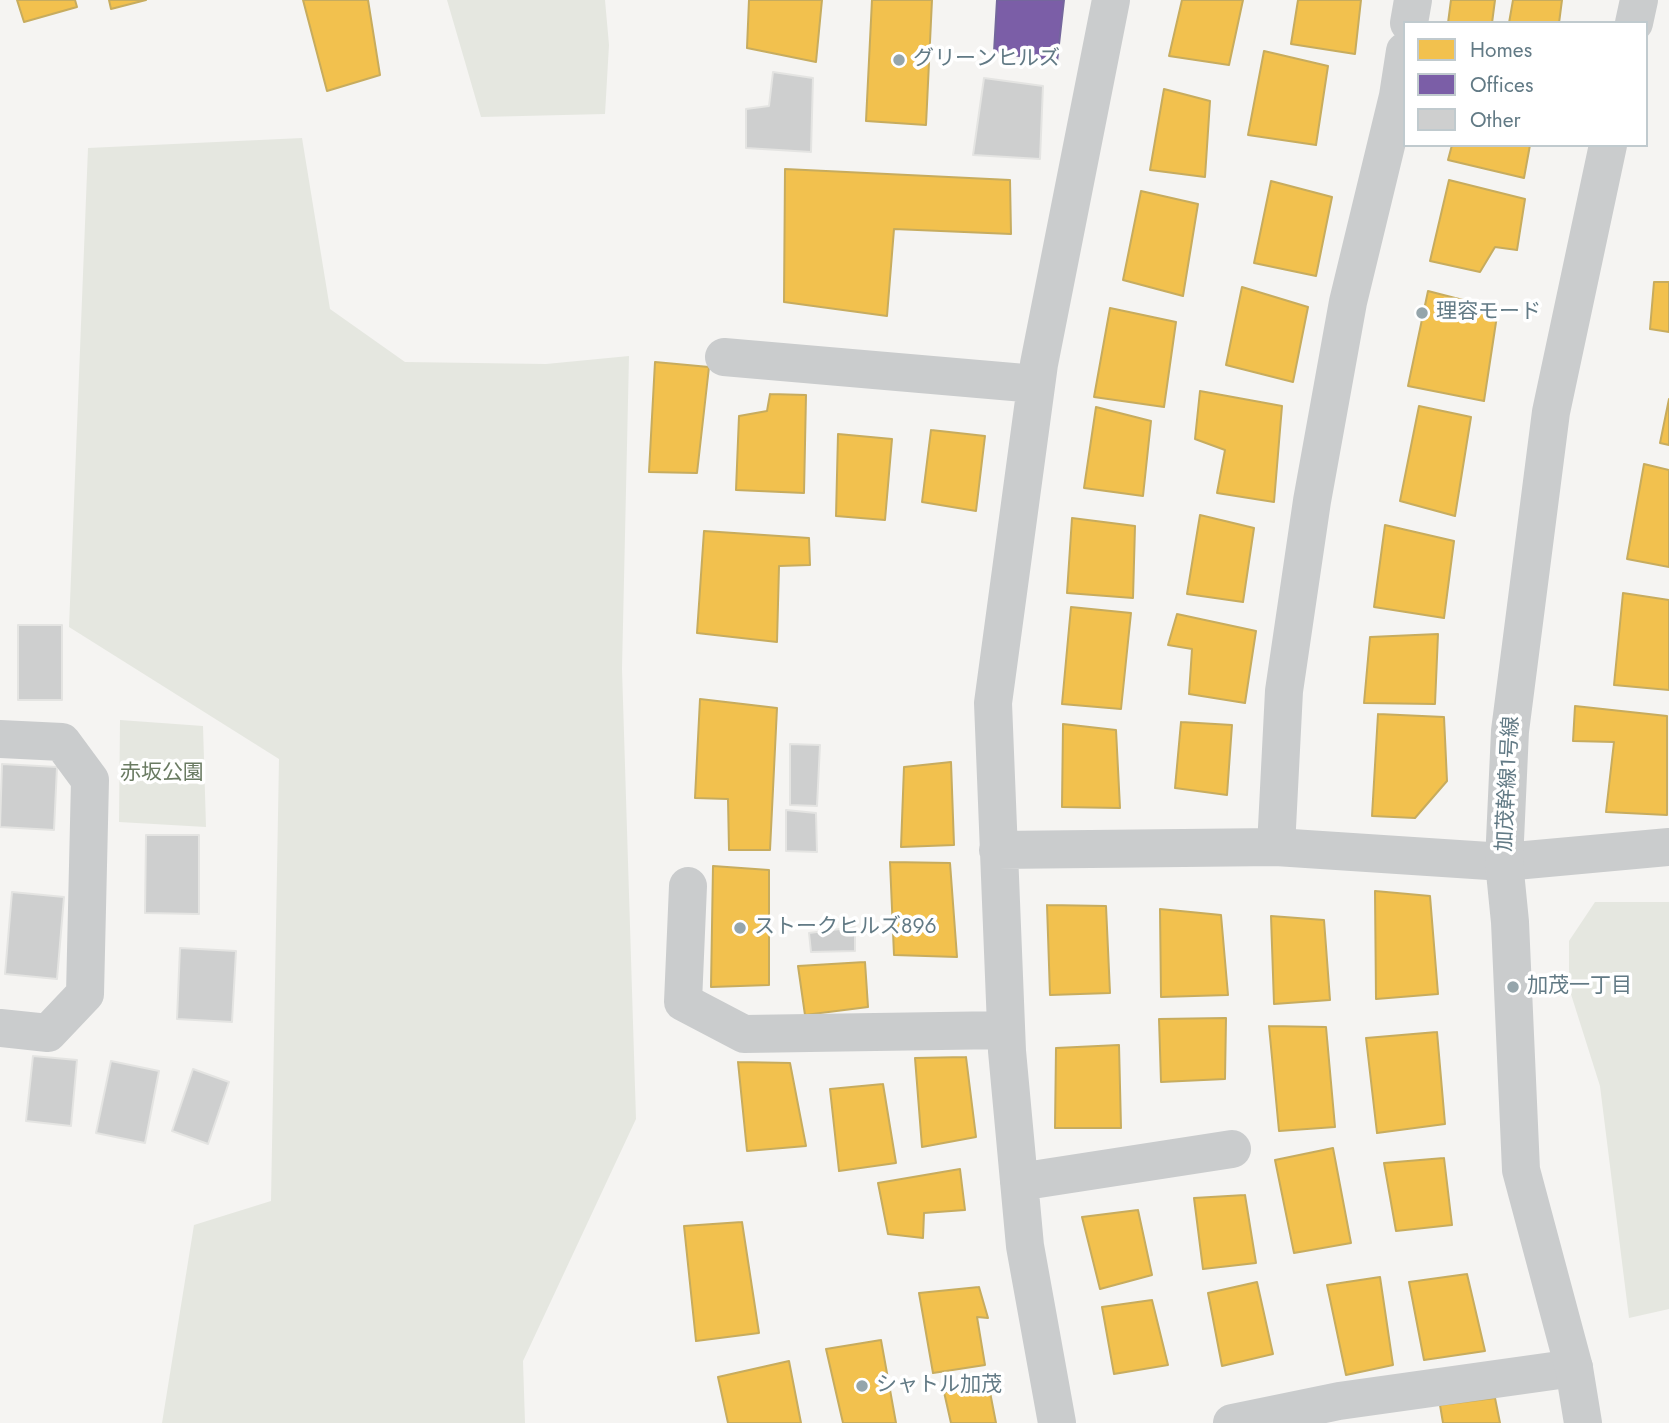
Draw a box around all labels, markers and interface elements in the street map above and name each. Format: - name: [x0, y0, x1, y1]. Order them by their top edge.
- legend: [1403, 21, 1648, 147]
- text: Homes: [1470, 35, 1532, 65]
- place label: グリーンヒルズ: [913, 47, 1060, 73]
- marker: グリーンヒルズ: [891, 52, 907, 68]
- text: Offices: [1470, 70, 1533, 100]
- text: Other: [1470, 105, 1521, 135]
- place label: 理容モード: [1436, 300, 1541, 326]
- marker: 理容モード: [1414, 305, 1430, 321]
- street label: 加茂幹線1号線: [1493, 716, 1525, 852]
- park label: 赤坂公園: [120, 761, 204, 787]
- place label: ストークヒルズ896: [754, 915, 937, 941]
- marker: ストークヒルズ896: [732, 920, 748, 936]
- place label: 加茂一丁目: [1527, 974, 1632, 1000]
- marker: 加茂一丁目: [1505, 979, 1521, 995]
- place label: シャトル加茂: [876, 1373, 1002, 1399]
- marker: シャトル加茂: [854, 1378, 870, 1394]

